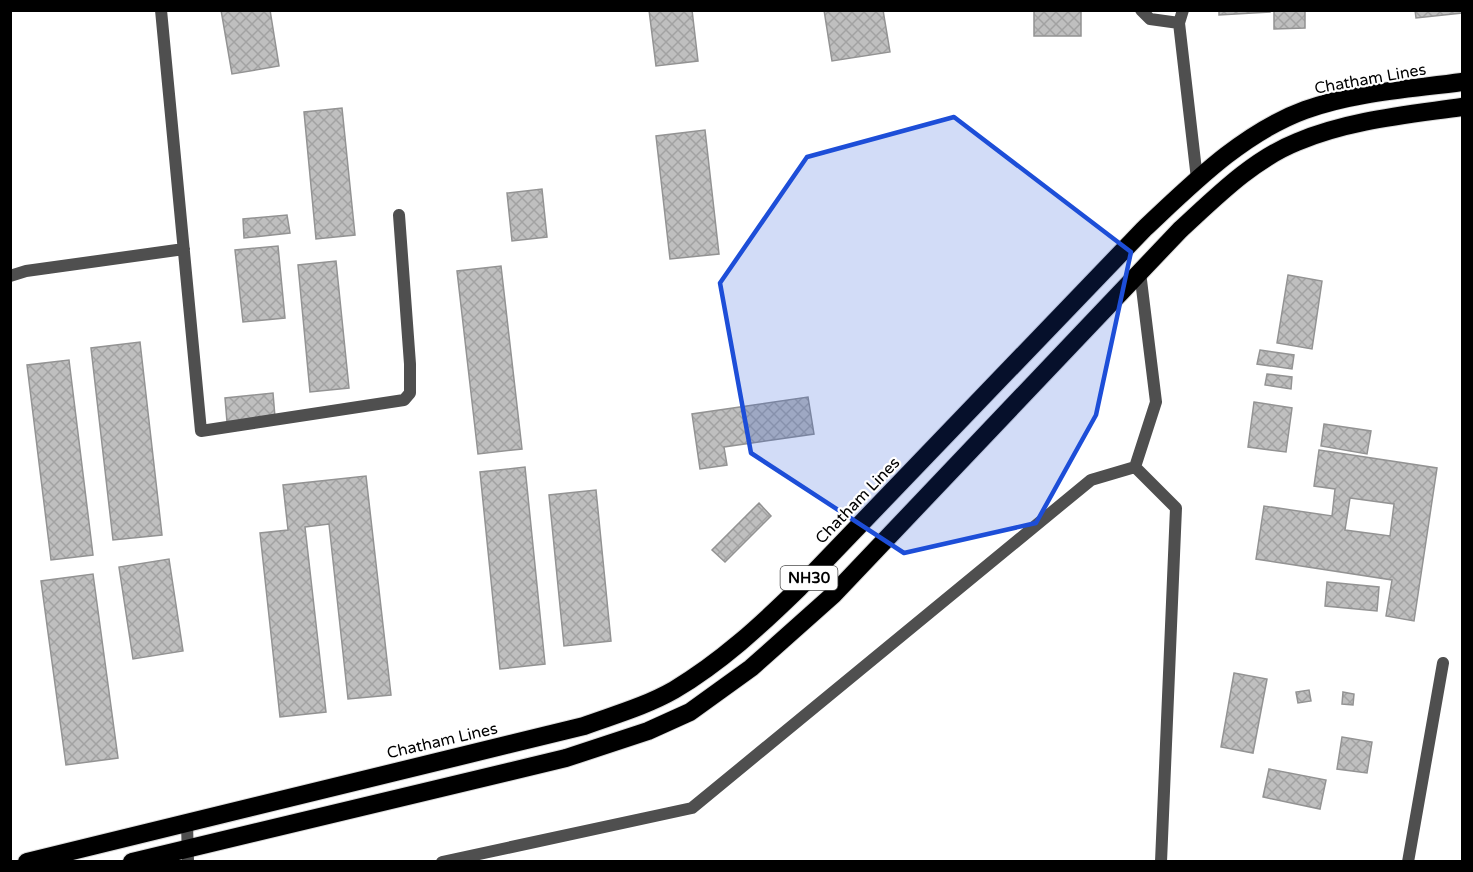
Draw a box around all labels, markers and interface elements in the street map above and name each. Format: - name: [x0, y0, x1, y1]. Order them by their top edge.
- street label: Chatham Lines: [1313, 59, 1428, 99]
- street label: Chatham Lines: [811, 453, 904, 548]
- road number: NH30: [780, 566, 838, 590]
- street label: Chatham Lines: [385, 719, 500, 763]

